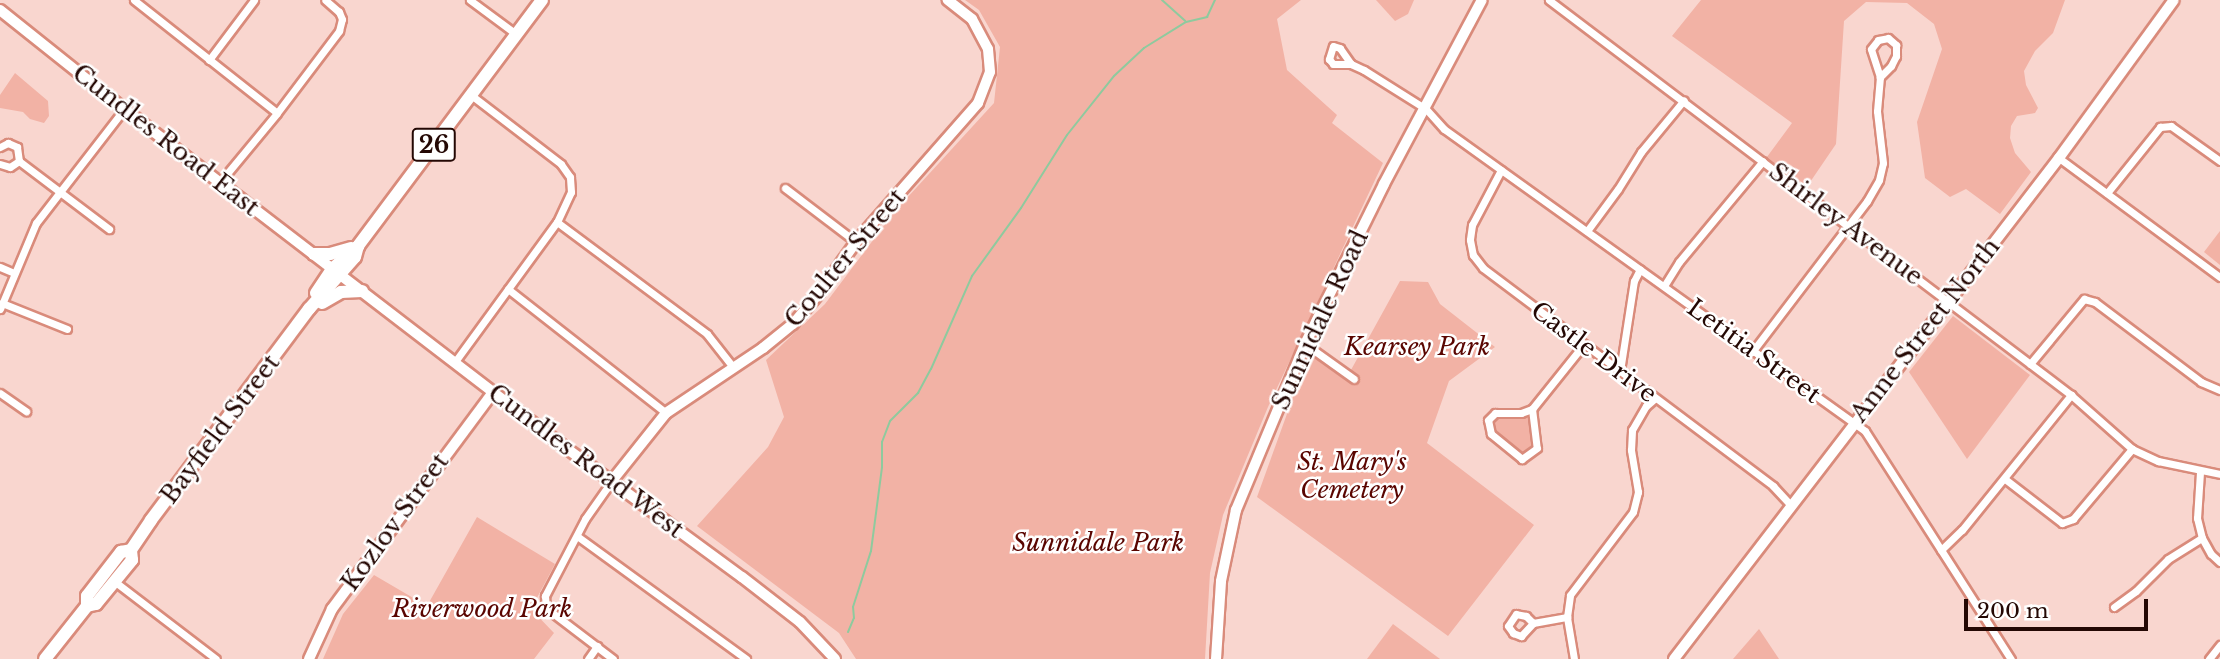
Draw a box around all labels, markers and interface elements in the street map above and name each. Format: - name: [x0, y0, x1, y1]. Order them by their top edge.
- street label: Cundles Road East: [67, 58, 265, 222]
- road number: 26: [411, 126, 457, 164]
- street label: Shirley Avenue: [1763, 156, 1929, 292]
- street label: Coulter Street: [779, 183, 911, 333]
- street label: Sunnidale Road: [1266, 226, 1374, 414]
- street label: Anne Street North: [1844, 233, 2006, 427]
- street label: Letitia Street: [1682, 293, 1826, 409]
- street label: Castle Drive: [1526, 296, 1662, 408]
- park label: Kearsey Park: [1344, 333, 1490, 361]
- street label: Bayfield Street: [155, 349, 285, 509]
- street label: Cundles Road West: [482, 378, 690, 544]
- street label: Kozlov Street: [335, 447, 455, 597]
- park label: St. Mary's Cemetery: [1297, 448, 1407, 504]
- park label: Sunnidale Park: [1012, 529, 1184, 557]
- scale bar: [1968, 586, 2152, 630]
- park label: Riverwood Park: [392, 595, 572, 623]
- text: 200 m: [1977, 598, 2048, 624]

